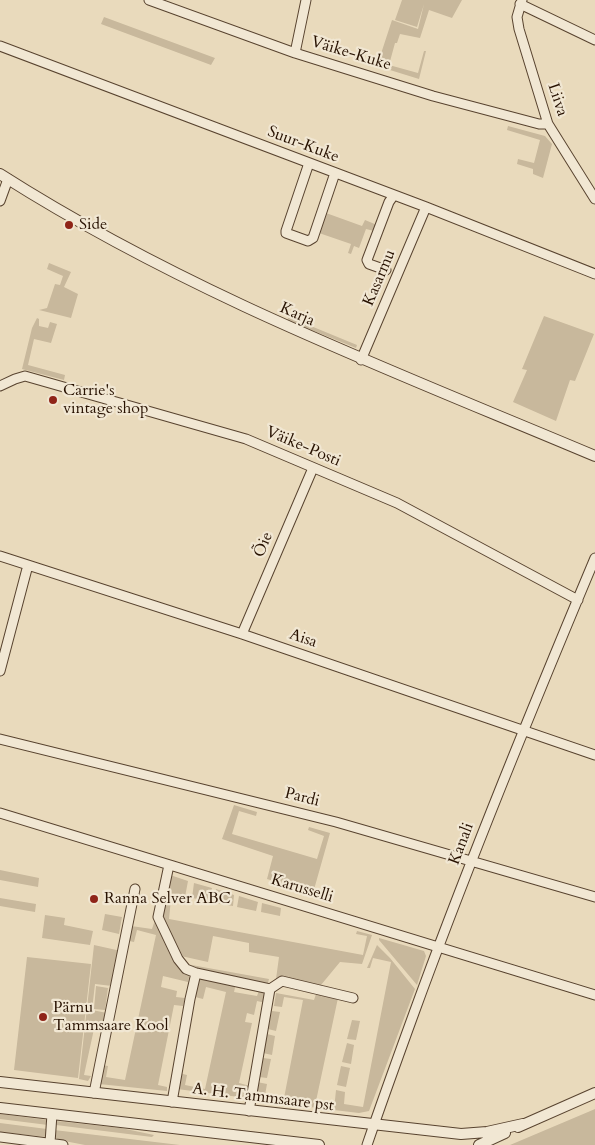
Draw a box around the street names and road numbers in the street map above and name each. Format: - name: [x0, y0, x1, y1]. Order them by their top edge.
- street label: Väike-Kuke: [309, 33, 393, 75]
- street label: Liiva: [543, 81, 571, 119]
- street label: Suur-Kuke: [265, 123, 341, 167]
- street label: Kasarmu: [360, 247, 400, 309]
- street label: Karja: [277, 299, 317, 331]
- street label: Väike-Posti: [263, 423, 343, 471]
- street label: Õie: [250, 529, 278, 561]
- street label: Aisa: [287, 625, 319, 653]
- street label: Pardi: [283, 784, 321, 812]
- street label: Kanali: [445, 820, 479, 868]
- street label: Karusselli: [269, 870, 335, 908]
- street label: A. H. Tammsaare pst: [191, 1080, 335, 1116]

